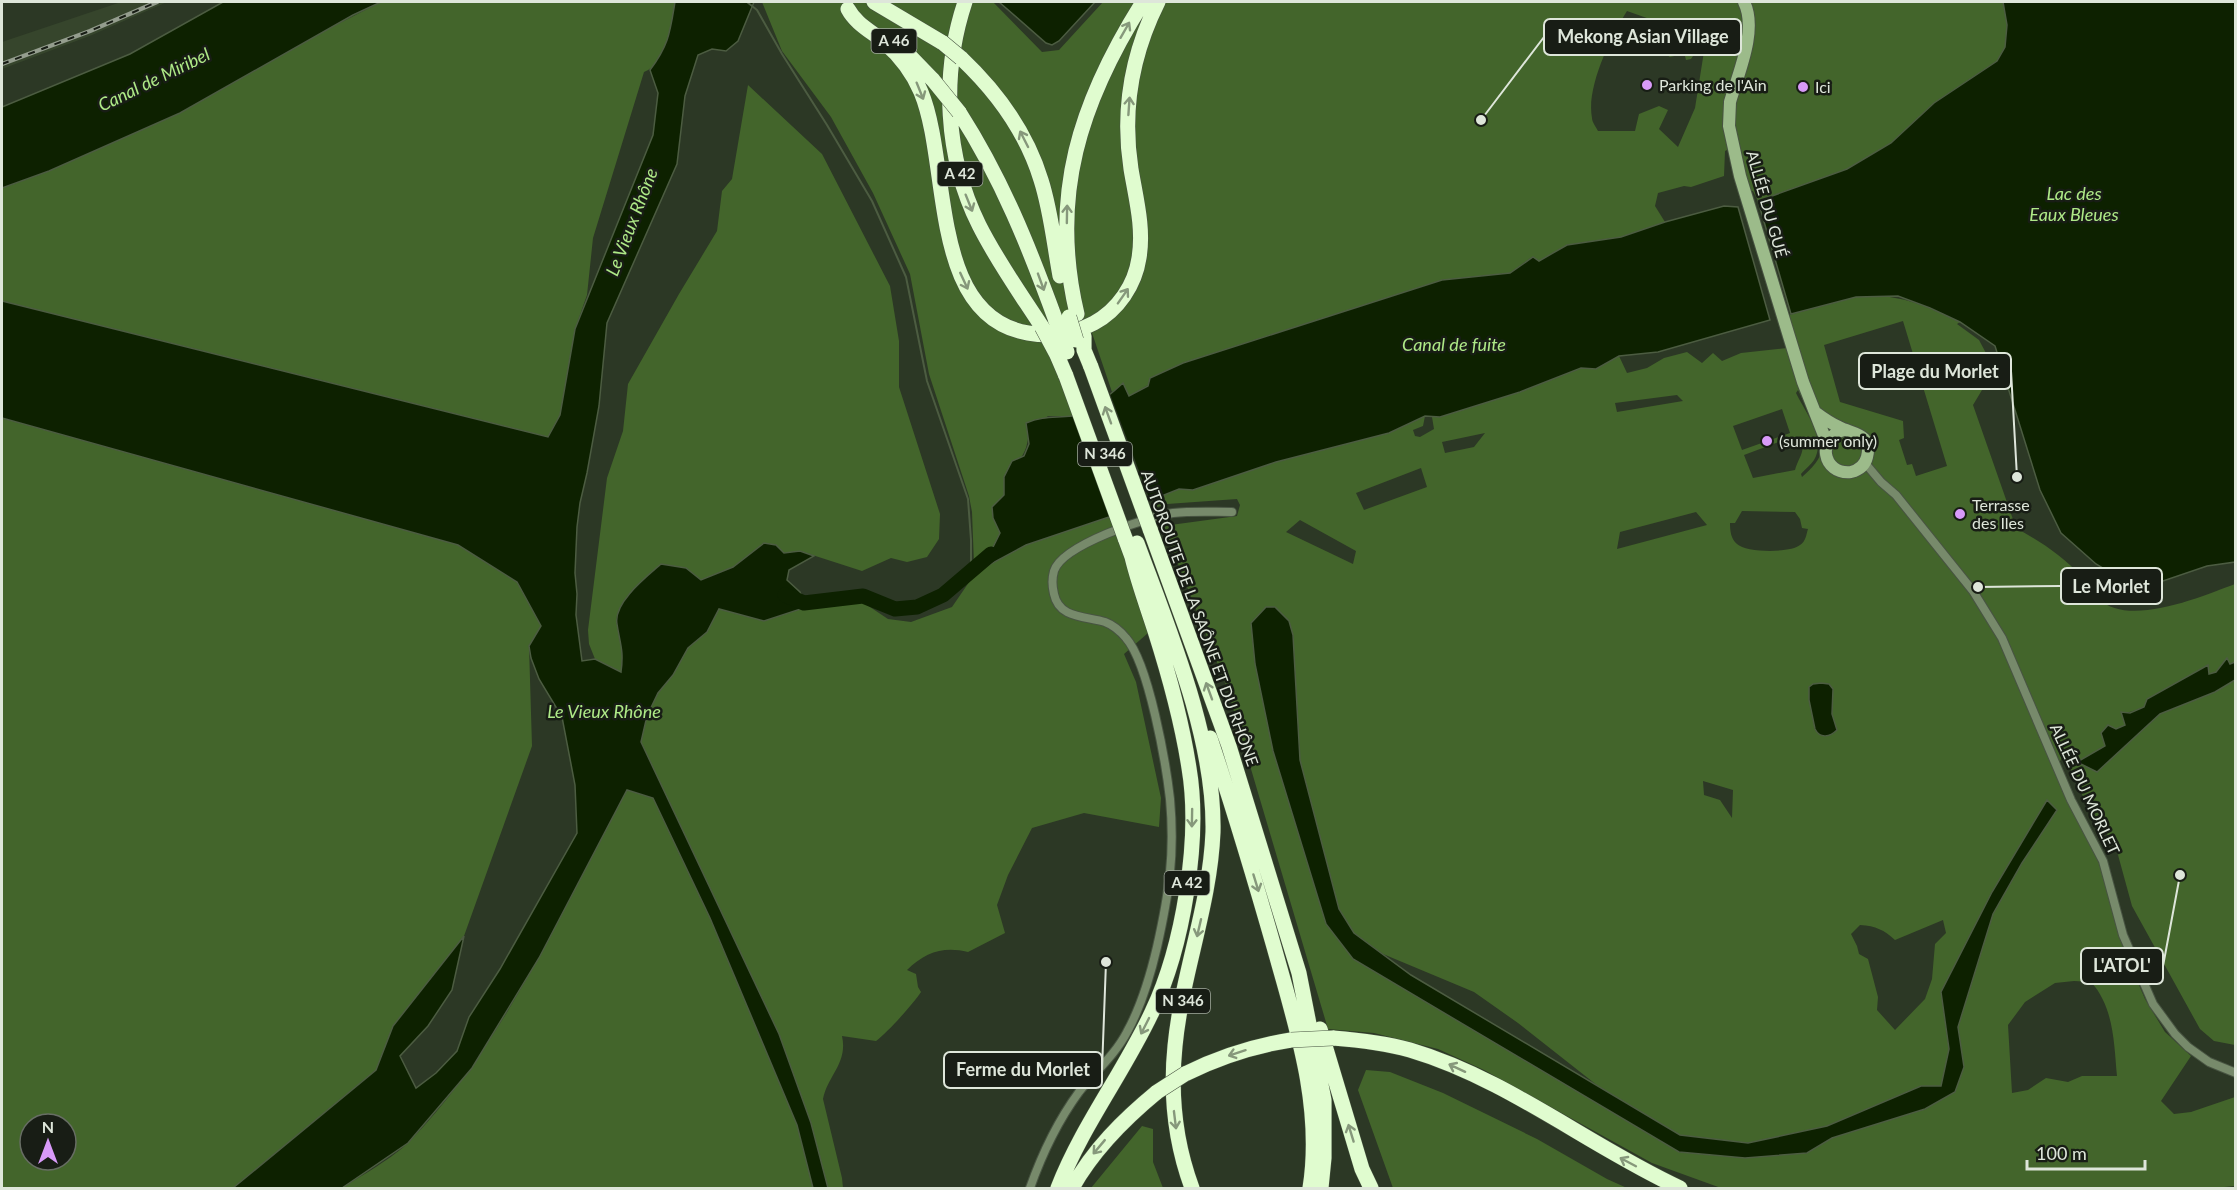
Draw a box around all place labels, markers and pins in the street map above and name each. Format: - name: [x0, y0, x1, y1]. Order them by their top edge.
- callout: Mekong Asian Village: [1544, 19, 1741, 55]
- place label: Parking de l'Ain: [1659, 75, 1767, 94]
- place label: Ici: [1815, 77, 1831, 96]
- marker: Parking de l'Ain: [1640, 78, 1654, 92]
- marker: Ici: [1796, 80, 1810, 94]
- callout: Plage du Morlet: [1859, 353, 2011, 389]
- place label: (summer only): [1779, 431, 1877, 450]
- marker: (summer only): [1760, 434, 1774, 448]
- place label: Terrasse des Iles: [1972, 495, 2030, 532]
- marker: Terrasse des Iles: [1953, 507, 1967, 521]
- callout: Le Morlet: [2061, 568, 2162, 604]
- callout: L'ATOL': [2081, 948, 2163, 984]
- callout: Ferme du Morlet: [944, 1052, 1102, 1088]

